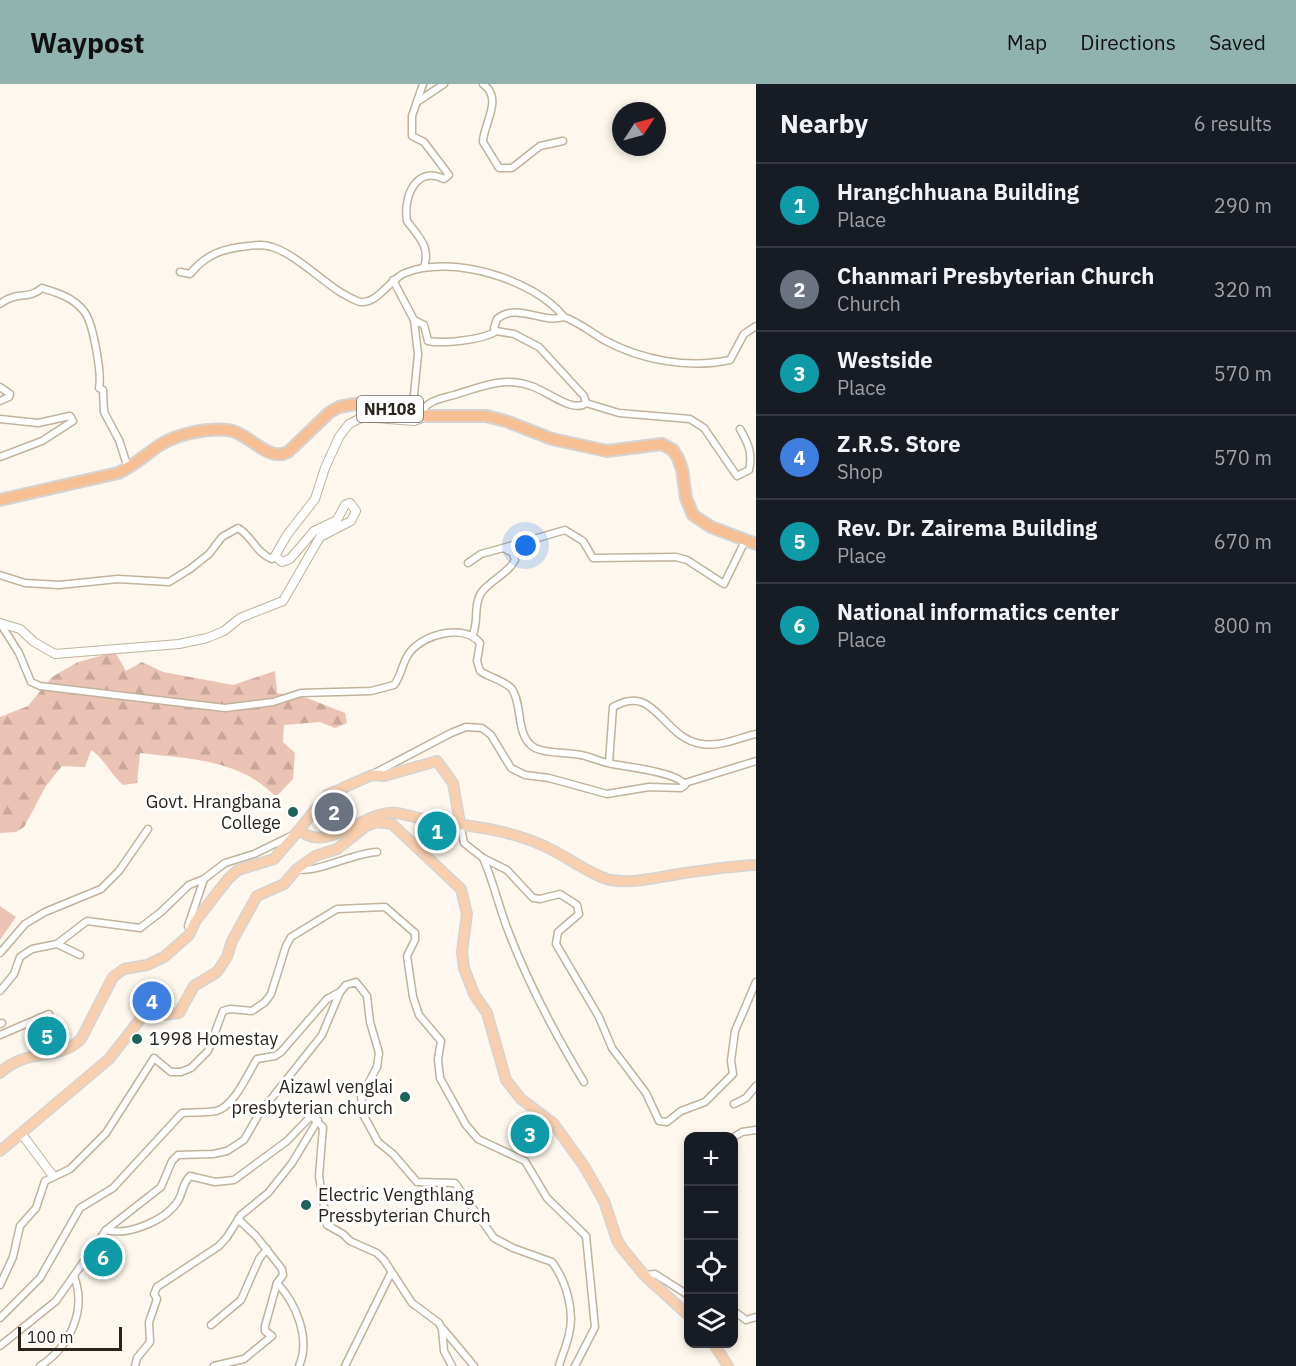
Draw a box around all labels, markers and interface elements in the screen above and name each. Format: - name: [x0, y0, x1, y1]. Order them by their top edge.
- text: Waypost: [30, 24, 144, 61]
- text: Map: [1007, 28, 1047, 56]
- text: Directions: [1080, 28, 1176, 56]
- text: Saved: [1209, 28, 1266, 56]
- north arrow: [612, 102, 666, 156]
- text: Nearby: [780, 106, 868, 140]
- text: 6 results: [1194, 110, 1272, 137]
- text: Hrangchhuana Building: [837, 177, 1079, 206]
- text: 1: [794, 192, 806, 219]
- text: 290 m: [1214, 192, 1272, 219]
- text: Place: [837, 206, 886, 233]
- text: Chanmari Presbyterian Church: [837, 261, 1154, 290]
- text: 2: [794, 276, 806, 303]
- text: 320 m: [1214, 276, 1272, 303]
- text: Church: [837, 290, 901, 317]
- text: Westside: [837, 345, 933, 374]
- text: 3: [794, 360, 806, 387]
- text: 570 m: [1214, 360, 1272, 387]
- text: Place: [837, 374, 886, 401]
- road number: NH108: [357, 396, 423, 422]
- text: Z.R.S. Store: [837, 429, 961, 458]
- text: 4: [794, 444, 806, 471]
- text: 570 m: [1214, 444, 1272, 471]
- text: Shop: [837, 458, 883, 485]
- text: Rev. Dr. Zairema Building: [837, 513, 1097, 542]
- text: 5: [794, 528, 806, 555]
- text: 670 m: [1214, 528, 1272, 555]
- your location: [511, 531, 540, 560]
- text: Place: [837, 542, 886, 569]
- text: National informatics center: [837, 597, 1119, 626]
- text: 6: [794, 612, 806, 639]
- text: 800 m: [1214, 612, 1272, 639]
- text: Place: [837, 626, 886, 653]
- place label: Govt. Hrangbana College: [146, 790, 281, 834]
- pin: 2: [314, 790, 354, 834]
- marker: Govt. Hrangbana College: [286, 805, 300, 819]
- pin: 1: [418, 808, 456, 854]
- pin: 4: [132, 978, 172, 1024]
- pin: 5: [28, 1014, 66, 1058]
- place label: 1998 Homestay: [149, 1027, 278, 1050]
- marker: 1998 Homestay: [130, 1032, 144, 1046]
- place label: Aizawl venglai presbyterian church: [231, 1075, 393, 1119]
- marker: Aizawl venglai presbyterian church: [398, 1090, 412, 1104]
- pin: 3: [510, 1112, 550, 1156]
- map controls: [684, 1132, 738, 1348]
- button: +: [684, 1132, 738, 1186]
- place label: Electric Vengthlang Pressbyterian Church: [318, 1183, 491, 1227]
- button: −: [684, 1186, 738, 1240]
- marker: Electric Vengthlang Pressbyterian Church: [299, 1198, 313, 1212]
- pin: 6: [84, 1234, 122, 1280]
- button: locate: [684, 1240, 738, 1294]
- button: layers: [684, 1294, 738, 1348]
- scale bar: [18, 1324, 122, 1352]
- text: 100 m: [27, 1327, 74, 1347]

